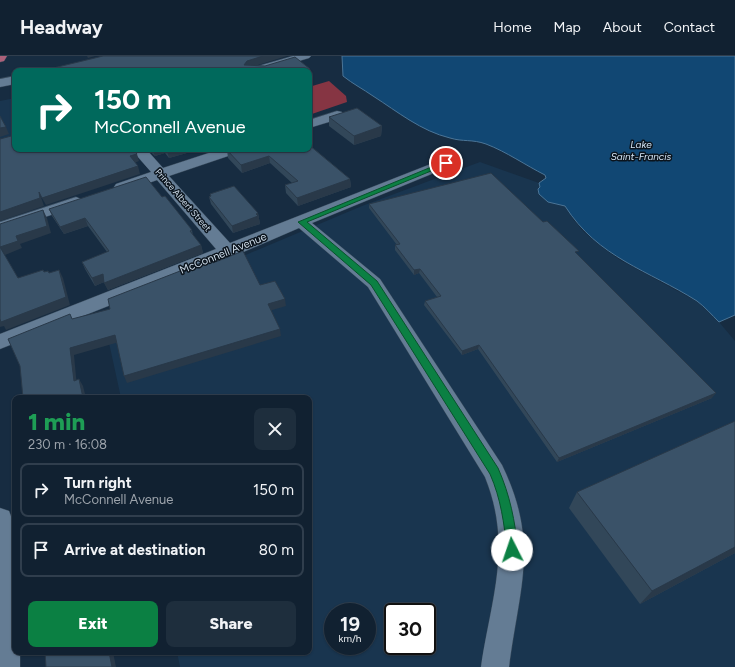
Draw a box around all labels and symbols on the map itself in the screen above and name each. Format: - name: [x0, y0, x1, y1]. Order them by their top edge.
- water label: Lake Saint-Francis: [611, 138, 672, 163]
- pin: [429, 146, 463, 180]
- street label: Prince Albert Street: [153, 166, 214, 234]
- street label: McConnell Avenue: [178, 230, 269, 277]
- position arrow: [491, 529, 533, 571]
- speed limit sign: 30: [384, 603, 436, 655]

